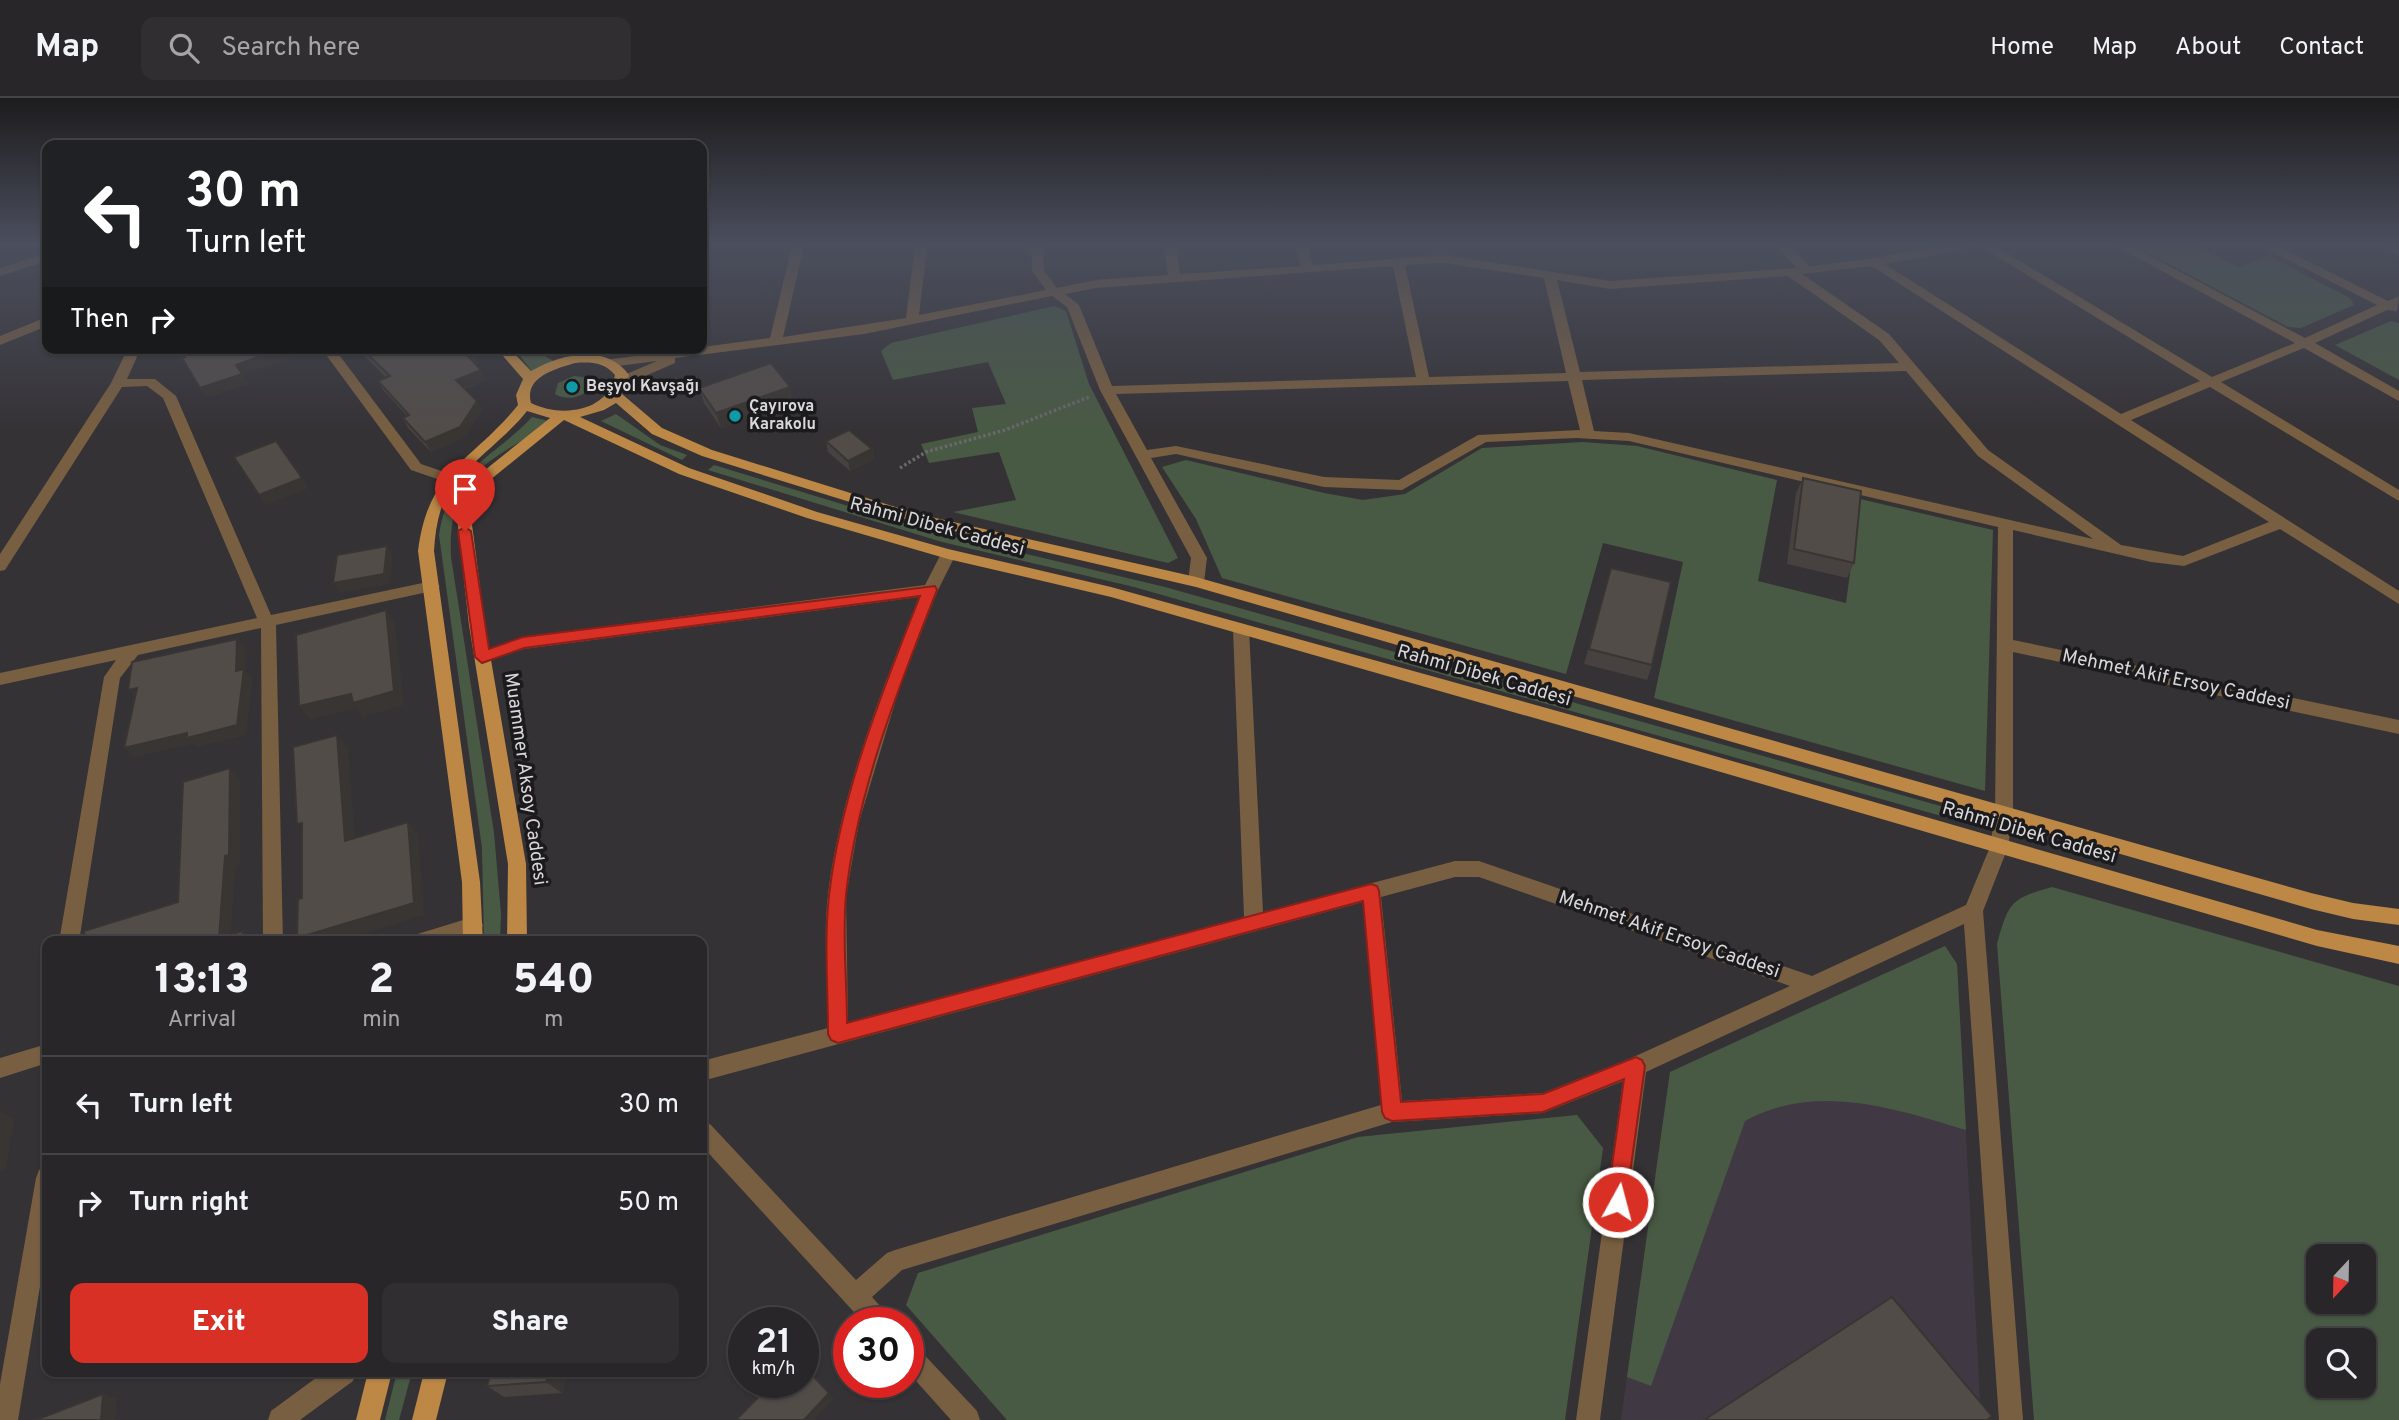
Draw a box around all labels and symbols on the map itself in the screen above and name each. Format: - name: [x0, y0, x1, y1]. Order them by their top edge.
- place label: Beşyol Kavşağı: [586, 377, 699, 397]
- marker: Beşyol Kavşağı: [564, 379, 580, 395]
- place label: Çayırova Karakolu: [749, 397, 816, 435]
- marker: Çayırova Karakolu: [727, 408, 743, 424]
- pin: [435, 459, 495, 531]
- street label: Rahmi Dibek Caddesi: [847, 492, 1027, 562]
- street label: Rahmi Dibek Caddesi: [1394, 640, 1574, 712]
- street label: Mehmet Akif Ersoy Caddesi: [2060, 644, 2292, 716]
- street label: Muammer Aksoy Caddesi: [498, 671, 552, 887]
- street label: Rahmi Dibek Caddesi: [1939, 797, 2119, 869]
- street label: Mehmet Akif Ersoy Caddesi: [1555, 886, 1783, 984]
- position arrow: [1581, 1165, 1655, 1239]
- north arrow: [2306, 1244, 2376, 1314]
- speed limit sign: 30: [833, 1307, 924, 1398]

